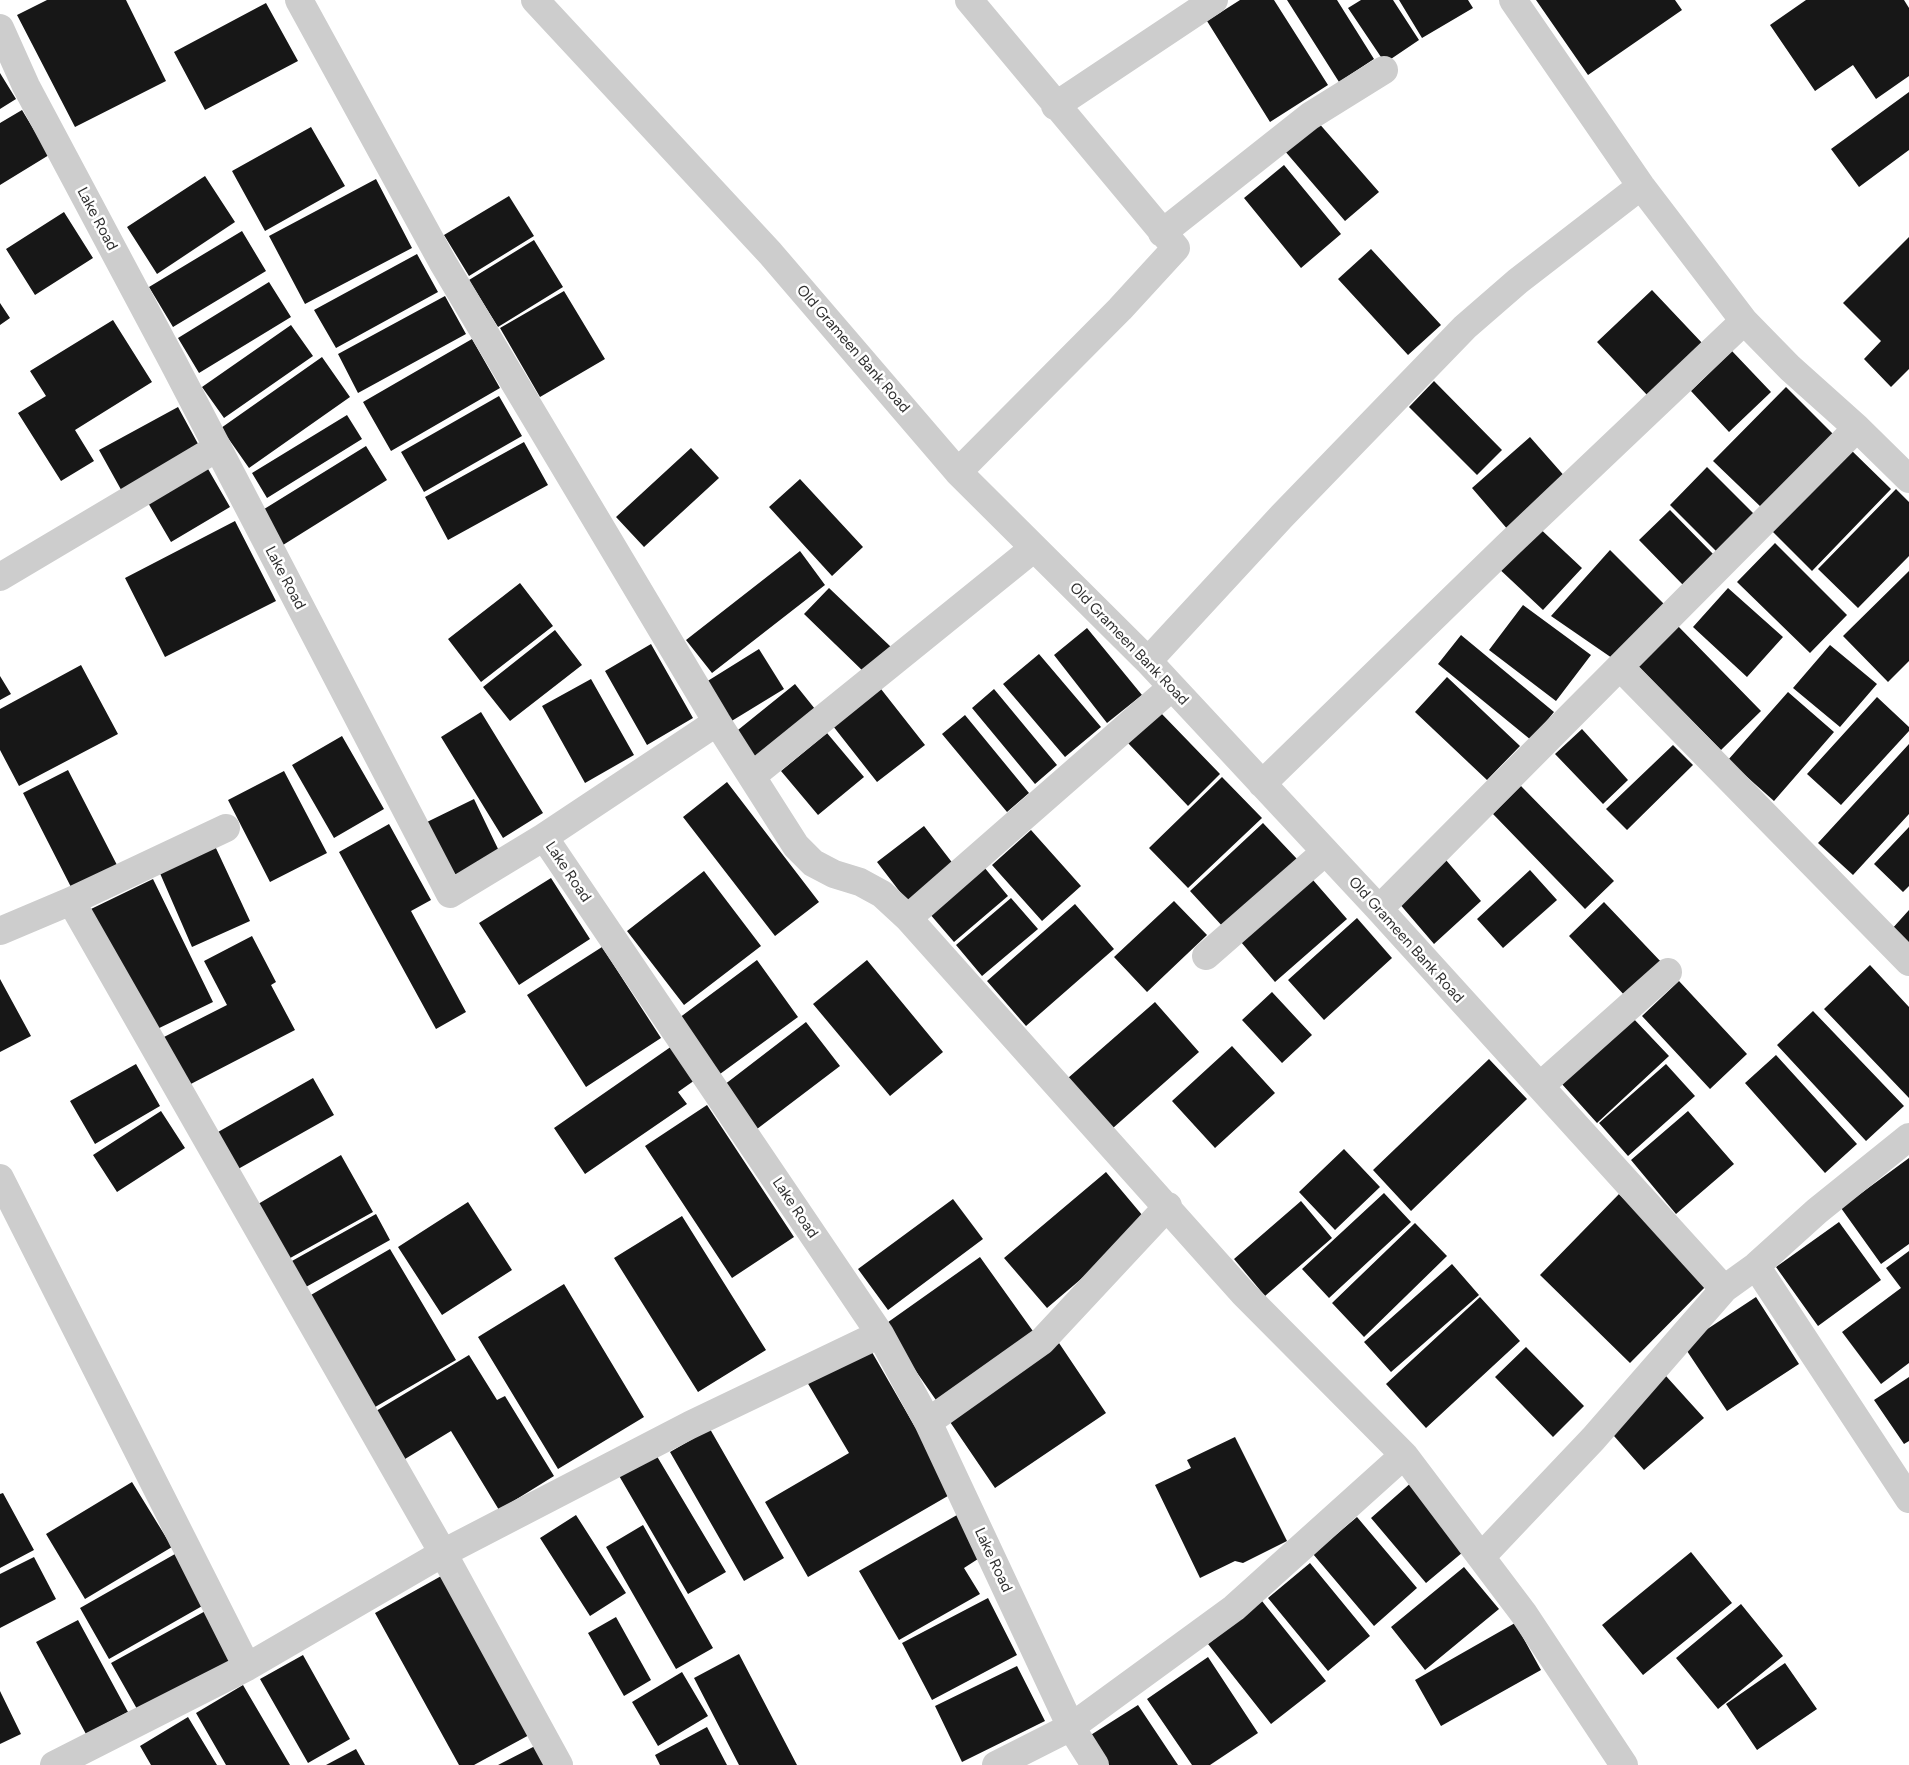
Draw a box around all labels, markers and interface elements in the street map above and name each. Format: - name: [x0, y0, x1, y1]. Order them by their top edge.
- street label: Lake Road: [73, 184, 121, 254]
- street label: Old Grameen Bank Road: [793, 281, 913, 417]
- street label: Lake Road: [261, 543, 309, 613]
- street label: Old Grameen Bank Road: [1066, 579, 1192, 709]
- street label: Lake Road: [541, 838, 595, 906]
- street label: Old Grameen Bank Road: [1345, 873, 1467, 1007]
- street label: Lake Road: [768, 1174, 822, 1242]
- street label: Lake Road: [970, 1525, 1016, 1595]

